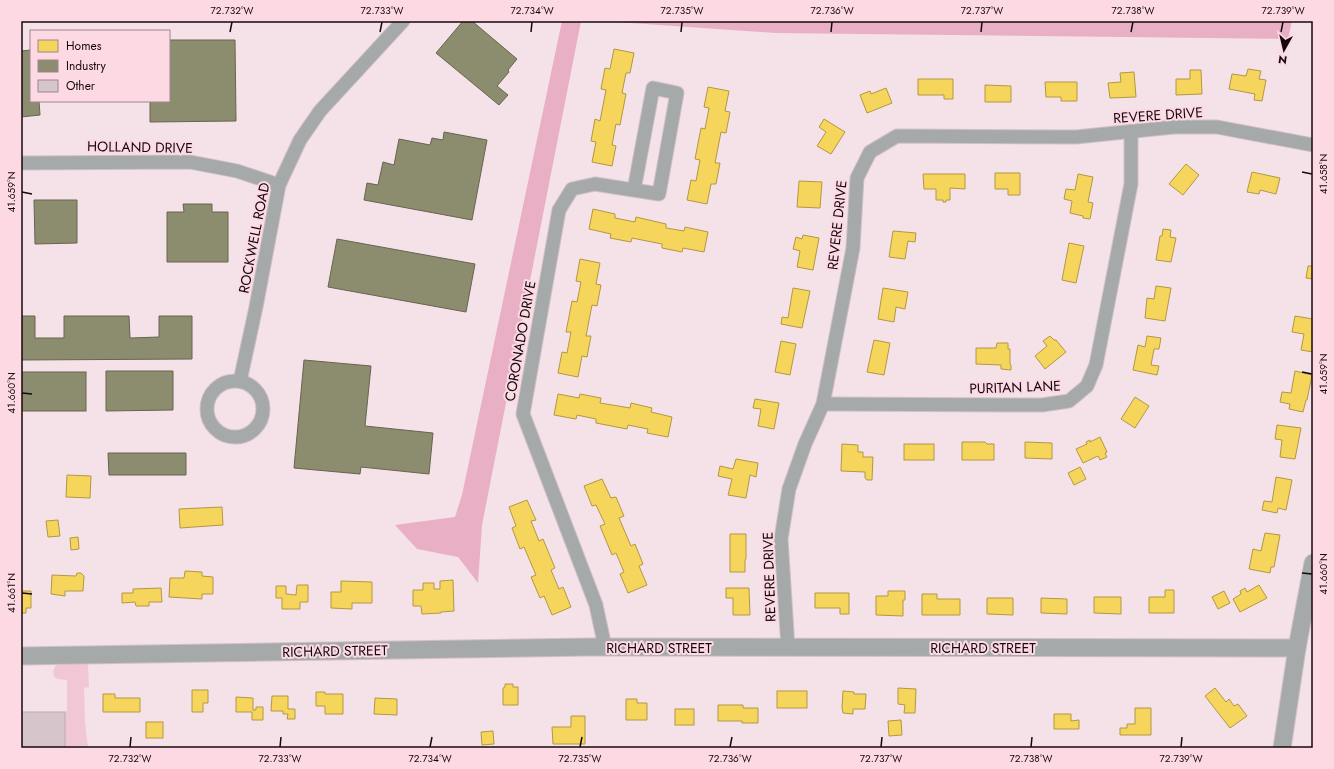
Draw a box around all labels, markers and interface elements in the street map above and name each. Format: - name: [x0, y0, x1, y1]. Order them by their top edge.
- text: 72.732°W: [210, 3, 254, 18]
- text: 72.733°W: [361, 3, 403, 18]
- text: 72.734°W: [510, 3, 554, 18]
- text: 72.735°W: [661, 3, 704, 18]
- text: 72.736°W: [810, 3, 854, 18]
- text: 72.737°W: [961, 3, 1003, 18]
- text: 72.738°W: [1112, 3, 1154, 18]
- text: 72.739°W: [1261, 3, 1305, 18]
- legend: [30, 30, 170, 102]
- north arrow: [1264, 30, 1304, 70]
- text: Homes: [66, 37, 102, 55]
- text: N: [1277, 51, 1288, 68]
- text: Industry: [66, 57, 107, 75]
- text: Other: [66, 77, 96, 95]
- street label: REVERE DRIVE: [1112, 102, 1204, 128]
- street label: HOLLAND DRIVE: [87, 136, 193, 158]
- text: 41.658°N: [1316, 154, 1331, 194]
- text: 41.659°N: [4, 171, 19, 213]
- street label: REVERE DRIVE: [822, 179, 852, 271]
- street label: ROCKWELL ROAD: [233, 181, 275, 295]
- street label: CORONADO DRIVE: [500, 279, 540, 403]
- text: 41.659°N: [1316, 353, 1331, 395]
- text: 41.660°N: [4, 372, 19, 414]
- street label: PURITAN LANE: [969, 375, 1061, 399]
- street label: REVERE DRIVE: [757, 532, 781, 622]
- text: 41.660°N: [1316, 553, 1331, 595]
- text: 41.661°N: [4, 573, 19, 613]
- street label: RICHARD STREET: [606, 638, 712, 658]
- street label: RICHARD STREET: [930, 638, 1036, 658]
- street label: RICHARD STREET: [282, 640, 388, 662]
- text: 72.732°W: [108, 751, 152, 766]
- text: 72.733°W: [259, 751, 301, 766]
- text: 72.734°W: [408, 751, 452, 766]
- text: 72.735°W: [559, 751, 602, 766]
- text: 72.736°W: [708, 751, 752, 766]
- text: 72.737°W: [860, 751, 902, 766]
- text: 72.738°W: [1010, 751, 1052, 766]
- text: 72.739°W: [1159, 751, 1203, 766]

